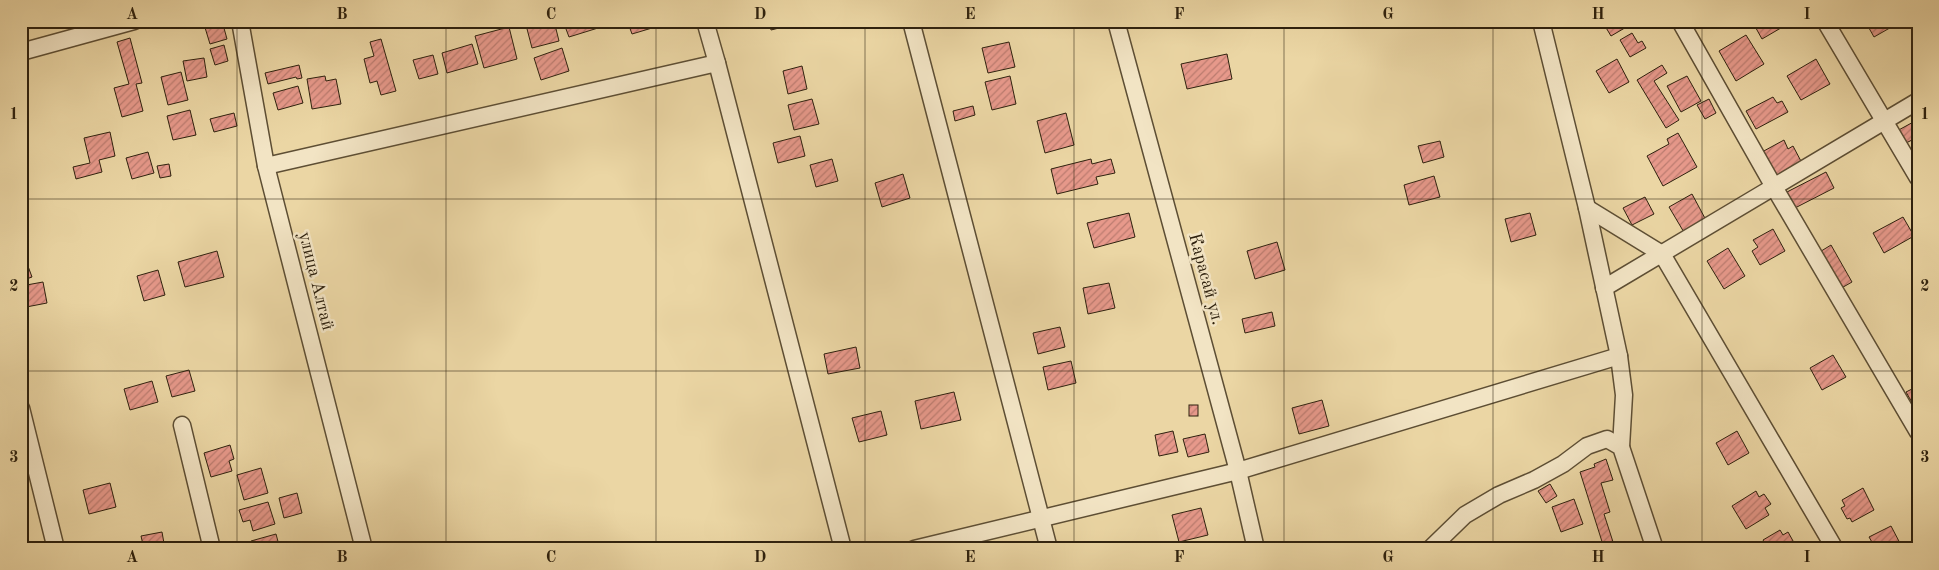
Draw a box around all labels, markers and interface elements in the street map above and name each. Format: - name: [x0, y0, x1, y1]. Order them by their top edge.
- text: A: [126, 7, 138, 23]
- text: B: [336, 7, 348, 23]
- text: C: [546, 7, 556, 23]
- text: D: [754, 7, 766, 23]
- text: E: [964, 7, 976, 23]
- text: F: [1174, 7, 1185, 23]
- text: G: [1382, 7, 1394, 23]
- text: H: [1591, 7, 1605, 23]
- text: I: [1803, 7, 1811, 23]
- text: 1: [9, 107, 19, 123]
- text: 1: [1920, 107, 1930, 123]
- street label: улица Алтай: [295, 230, 337, 332]
- street label: Карасай ул.: [1185, 231, 1227, 327]
- text: 2: [9, 279, 19, 295]
- text: 2: [1920, 279, 1930, 295]
- text: 3: [9, 450, 19, 466]
- text: 3: [1920, 450, 1930, 466]
- text: A: [126, 550, 138, 566]
- text: B: [336, 550, 348, 566]
- text: C: [546, 550, 556, 566]
- text: D: [754, 550, 766, 566]
- text: E: [964, 550, 976, 566]
- text: F: [1174, 550, 1185, 566]
- text: G: [1382, 550, 1394, 566]
- text: H: [1591, 550, 1605, 566]
- text: I: [1803, 550, 1811, 566]

